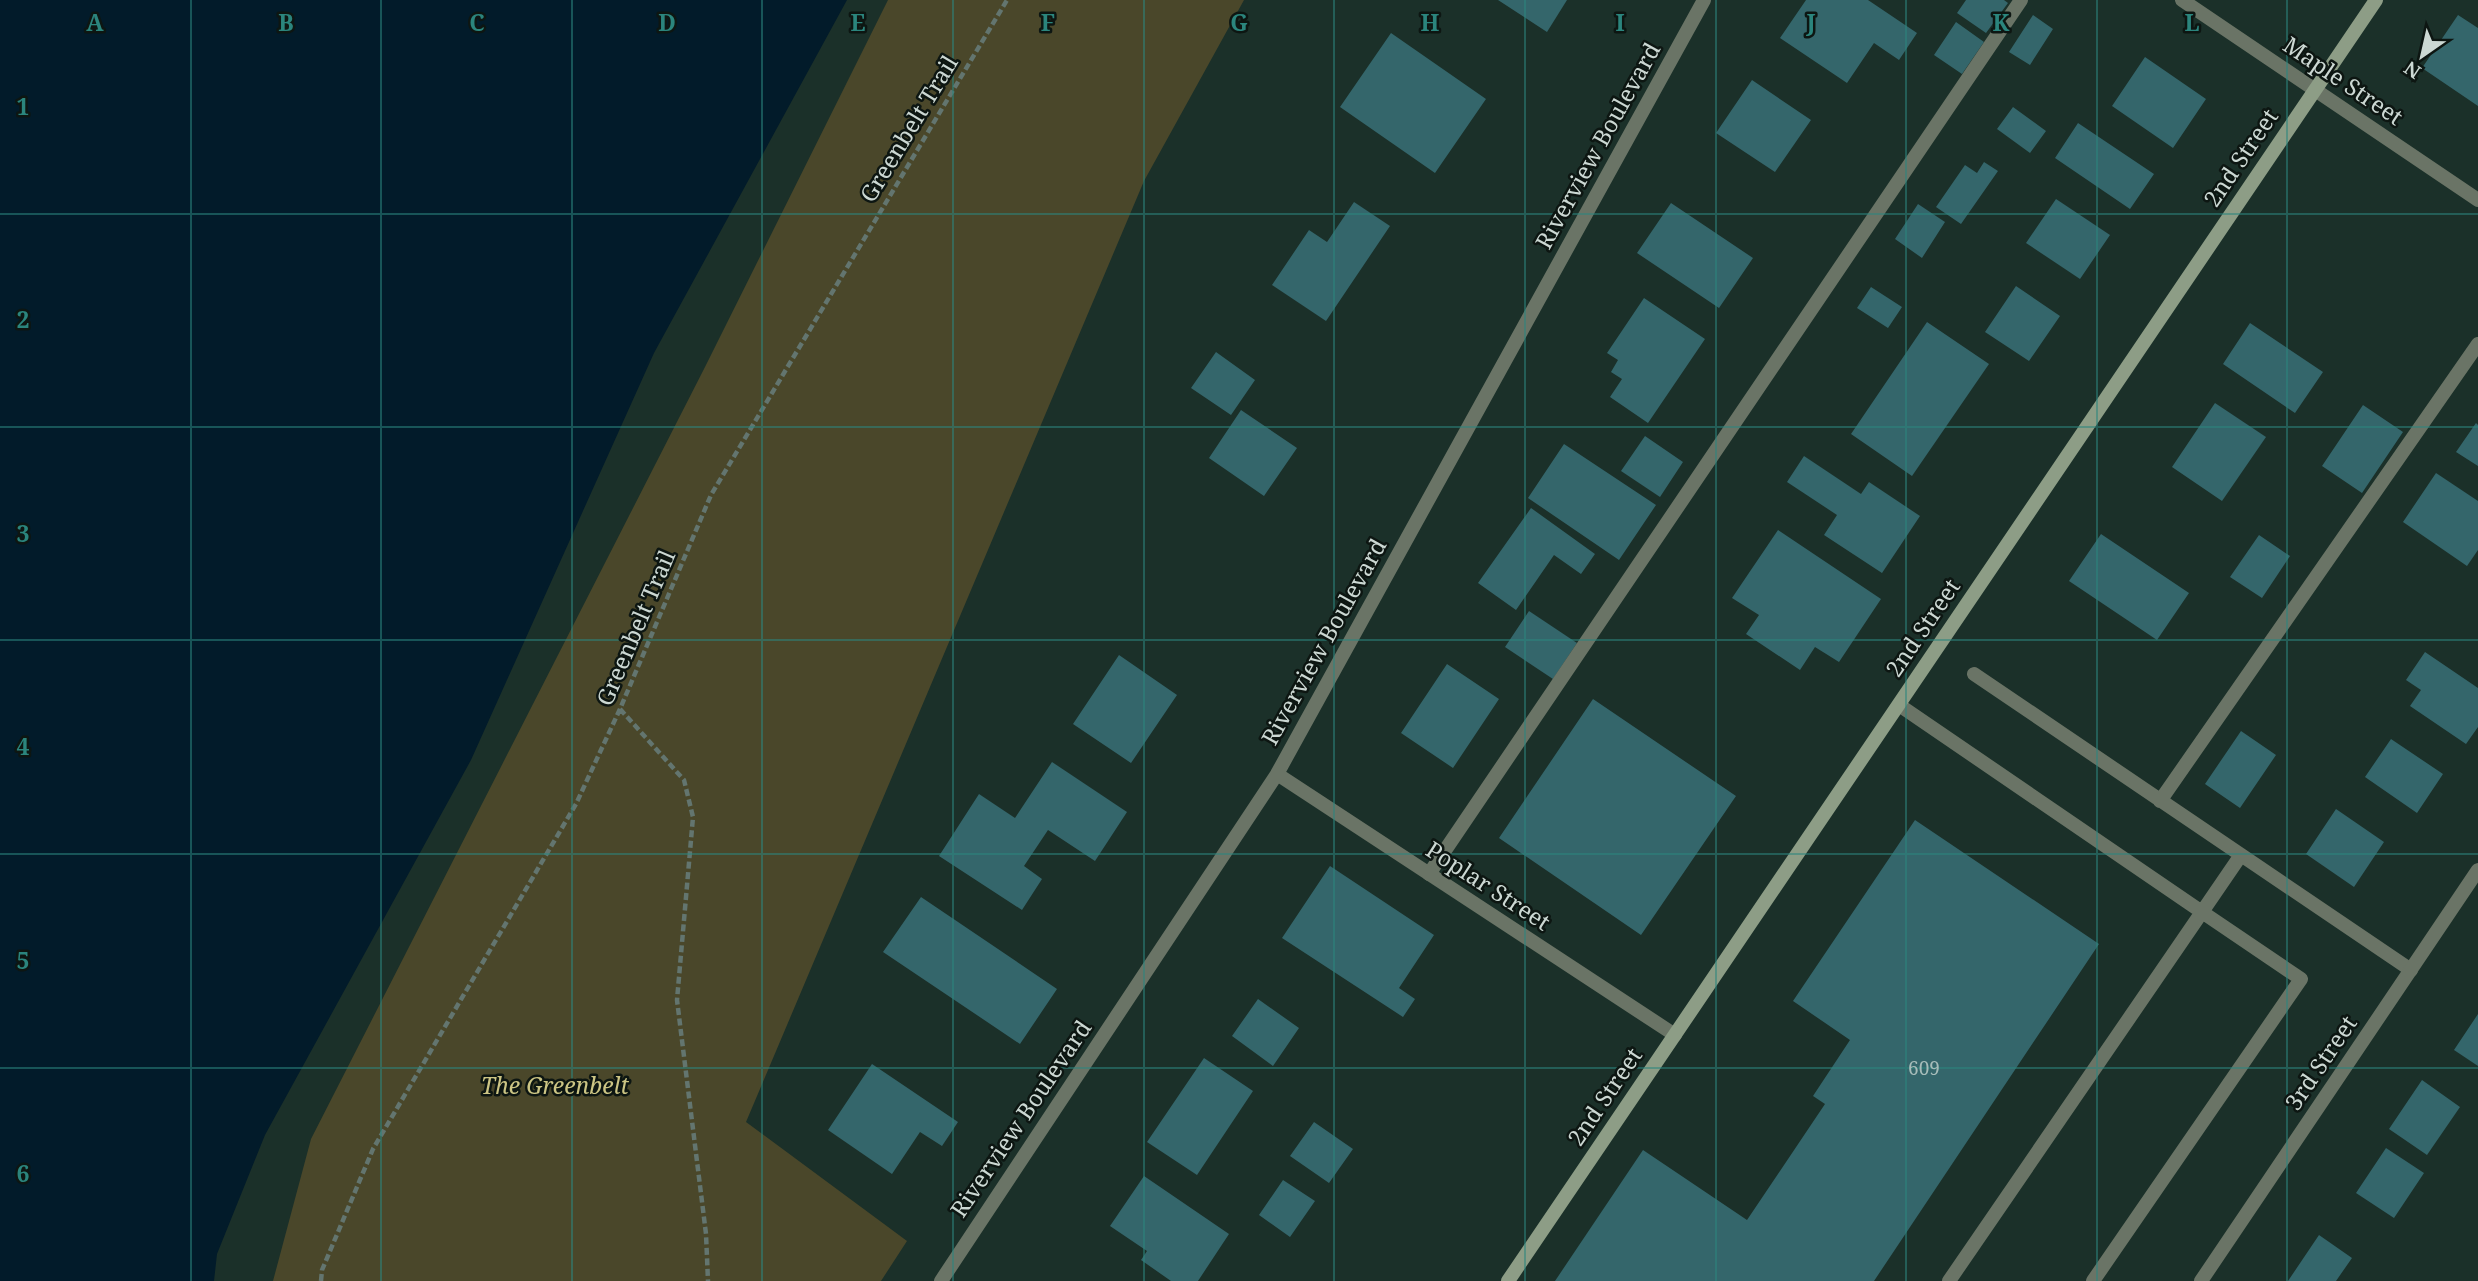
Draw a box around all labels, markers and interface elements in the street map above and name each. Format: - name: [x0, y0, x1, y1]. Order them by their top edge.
- text: A: [86, 6, 104, 38]
- text: B: [278, 6, 294, 38]
- text: C: [469, 6, 485, 38]
- text: D: [658, 6, 676, 38]
- text: E: [850, 6, 866, 38]
- text: F: [1041, 6, 1055, 38]
- text: G: [1230, 6, 1248, 38]
- text: H: [1421, 6, 1440, 38]
- text: I: [1615, 6, 1625, 38]
- text: J: [1805, 6, 1816, 38]
- text: K: [1993, 6, 2010, 38]
- text: L: [2184, 6, 2200, 38]
- north arrow: [2387, 21, 2457, 91]
- street label: Maple Street: [2277, 28, 2410, 132]
- street label: Riverview Boulevard: [1527, 37, 1667, 254]
- street label: Greenbelt Trail: [852, 49, 965, 208]
- text: N: [2399, 55, 2426, 85]
- text: 1: [17, 90, 30, 122]
- street label: 2nd Street: [2196, 102, 2285, 213]
- text: 2: [17, 303, 30, 335]
- text: 3: [17, 517, 30, 549]
- street label: Riverview Boulevard: [1253, 533, 1393, 750]
- street label: Greenbelt Trail: [588, 545, 682, 710]
- street label: 2nd Street: [1878, 572, 1967, 683]
- text: 4: [17, 730, 30, 762]
- street label: Poplar Street: [1420, 833, 1557, 937]
- text: 5: [17, 944, 30, 976]
- street label: 3rd Street: [2277, 1009, 2364, 1116]
- street label: Riverview Boulevard: [942, 1014, 1098, 1223]
- street label: 2nd Street: [1560, 1041, 1649, 1152]
- house number: 609: [1908, 1055, 1940, 1081]
- park label: The Greenbelt: [481, 1069, 630, 1101]
- text: 6: [17, 1157, 30, 1189]

